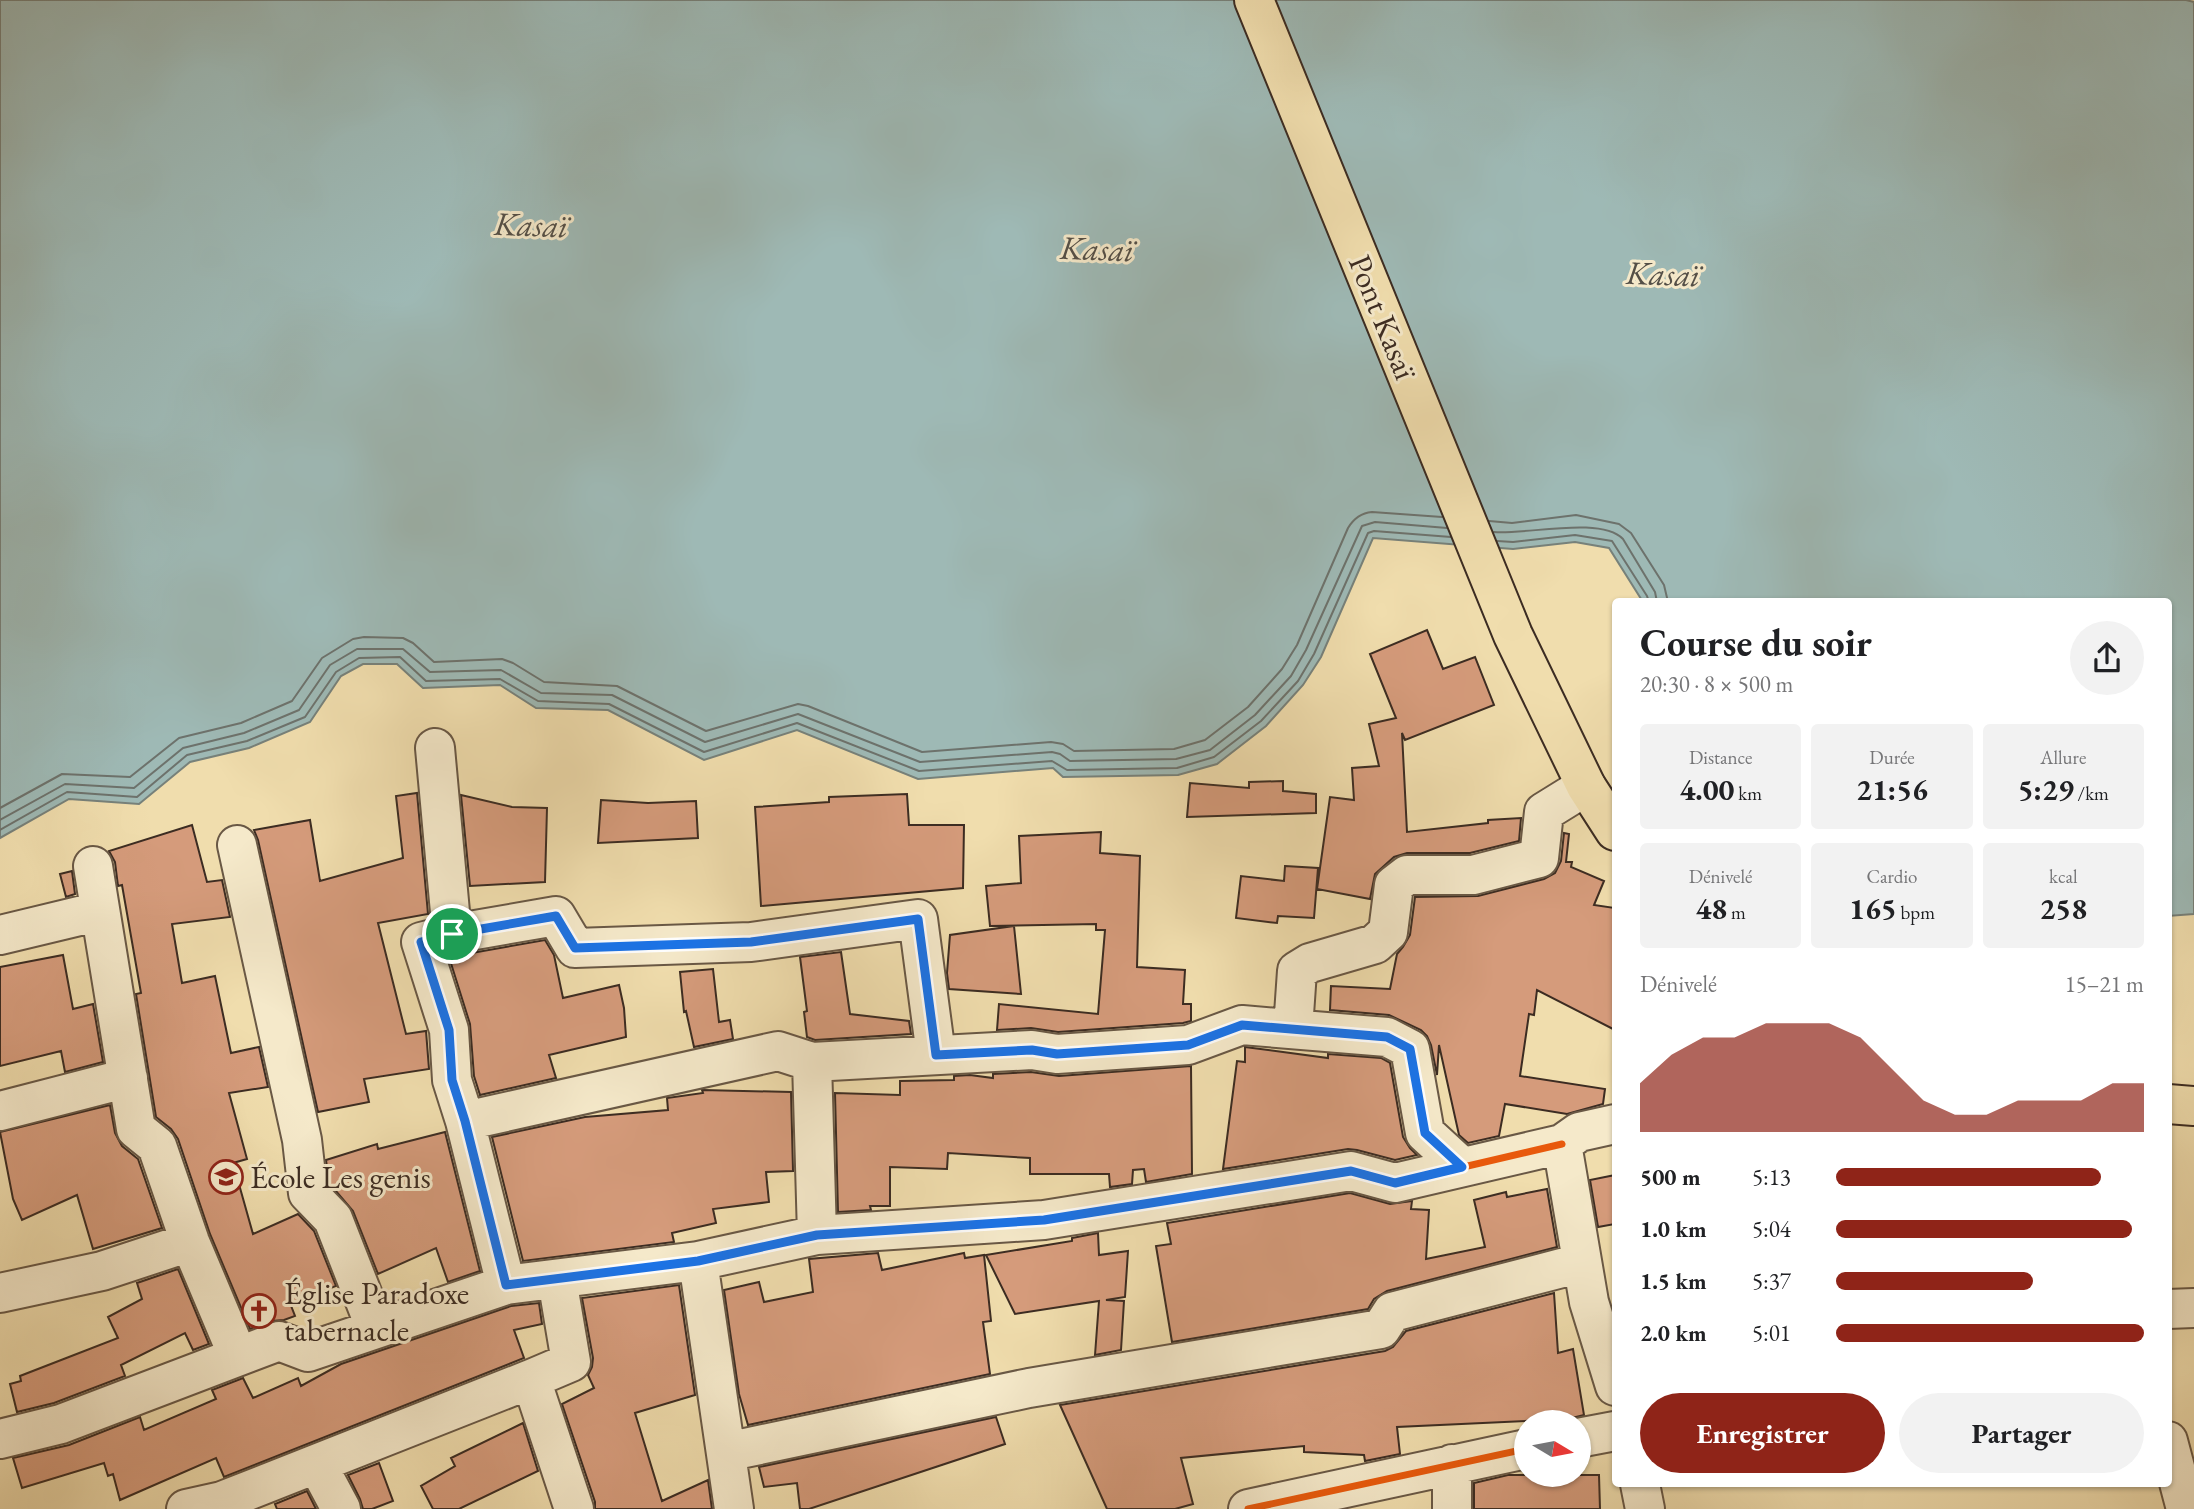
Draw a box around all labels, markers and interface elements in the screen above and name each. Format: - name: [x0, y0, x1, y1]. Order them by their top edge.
- water label: Kasaï: [492, 202, 572, 247]
- water label: Kasaï: [1058, 226, 1138, 271]
- street label: Pont Kasaï: [1339, 249, 1427, 387]
- water label: Kasaï: [1624, 251, 1704, 296]
- text: Course du soir: [1640, 618, 1872, 667]
- button: share: [2070, 621, 2144, 695]
- text: 20:30 · 8 × 500 m: [1640, 669, 1793, 699]
- text: Distance: [1689, 745, 1752, 770]
- text: Durée: [1869, 745, 1915, 770]
- text: Allure: [2040, 745, 2086, 770]
- text: 4.00: [1679, 770, 1734, 809]
- text: 21:56: [1856, 770, 1928, 809]
- text: 5:29: [2018, 770, 2074, 809]
- text: km: [1734, 781, 1762, 806]
- text: /km: [2074, 781, 2109, 806]
- text: Dénivelé: [1689, 864, 1752, 889]
- text: Cardio: [1866, 864, 1918, 889]
- text: kcal: [2049, 864, 2078, 889]
- text: 48: [1695, 889, 1727, 928]
- text: 165: [1849, 889, 1897, 928]
- text: 258: [2040, 889, 2087, 928]
- text: m: [1727, 900, 1746, 925]
- text: bpm: [1897, 900, 1935, 925]
- pin: [422, 904, 482, 964]
- icon: arrive: [433, 915, 471, 953]
- text: Dénivelé: [1640, 969, 1717, 999]
- text: 15–21 m: [2065, 969, 2144, 999]
- place label: École Les genis: [250, 1156, 431, 1198]
- school or university icon: École Les genis: [207, 1158, 245, 1196]
- text: 500 m: [1640, 1162, 1701, 1192]
- text: 5:13: [1752, 1162, 1791, 1192]
- text: 1.0 km: [1640, 1214, 1707, 1244]
- text: 5:04: [1752, 1214, 1791, 1244]
- text: 1.5 km: [1640, 1266, 1707, 1296]
- text: 5:37: [1752, 1266, 1791, 1296]
- place label: Église Paradoxe tabernacle: [284, 1272, 469, 1351]
- church icon: Église Paradoxe tabernacle: [240, 1292, 278, 1330]
- text: 2.0 km: [1640, 1318, 1707, 1348]
- text: 5:01: [1752, 1318, 1791, 1348]
- button: Enregistrer: [1640, 1393, 1885, 1473]
- button: Partager: [1899, 1393, 2144, 1473]
- north arrow: [1514, 1410, 1591, 1488]
- map controls: [1514, 1410, 1591, 1487]

